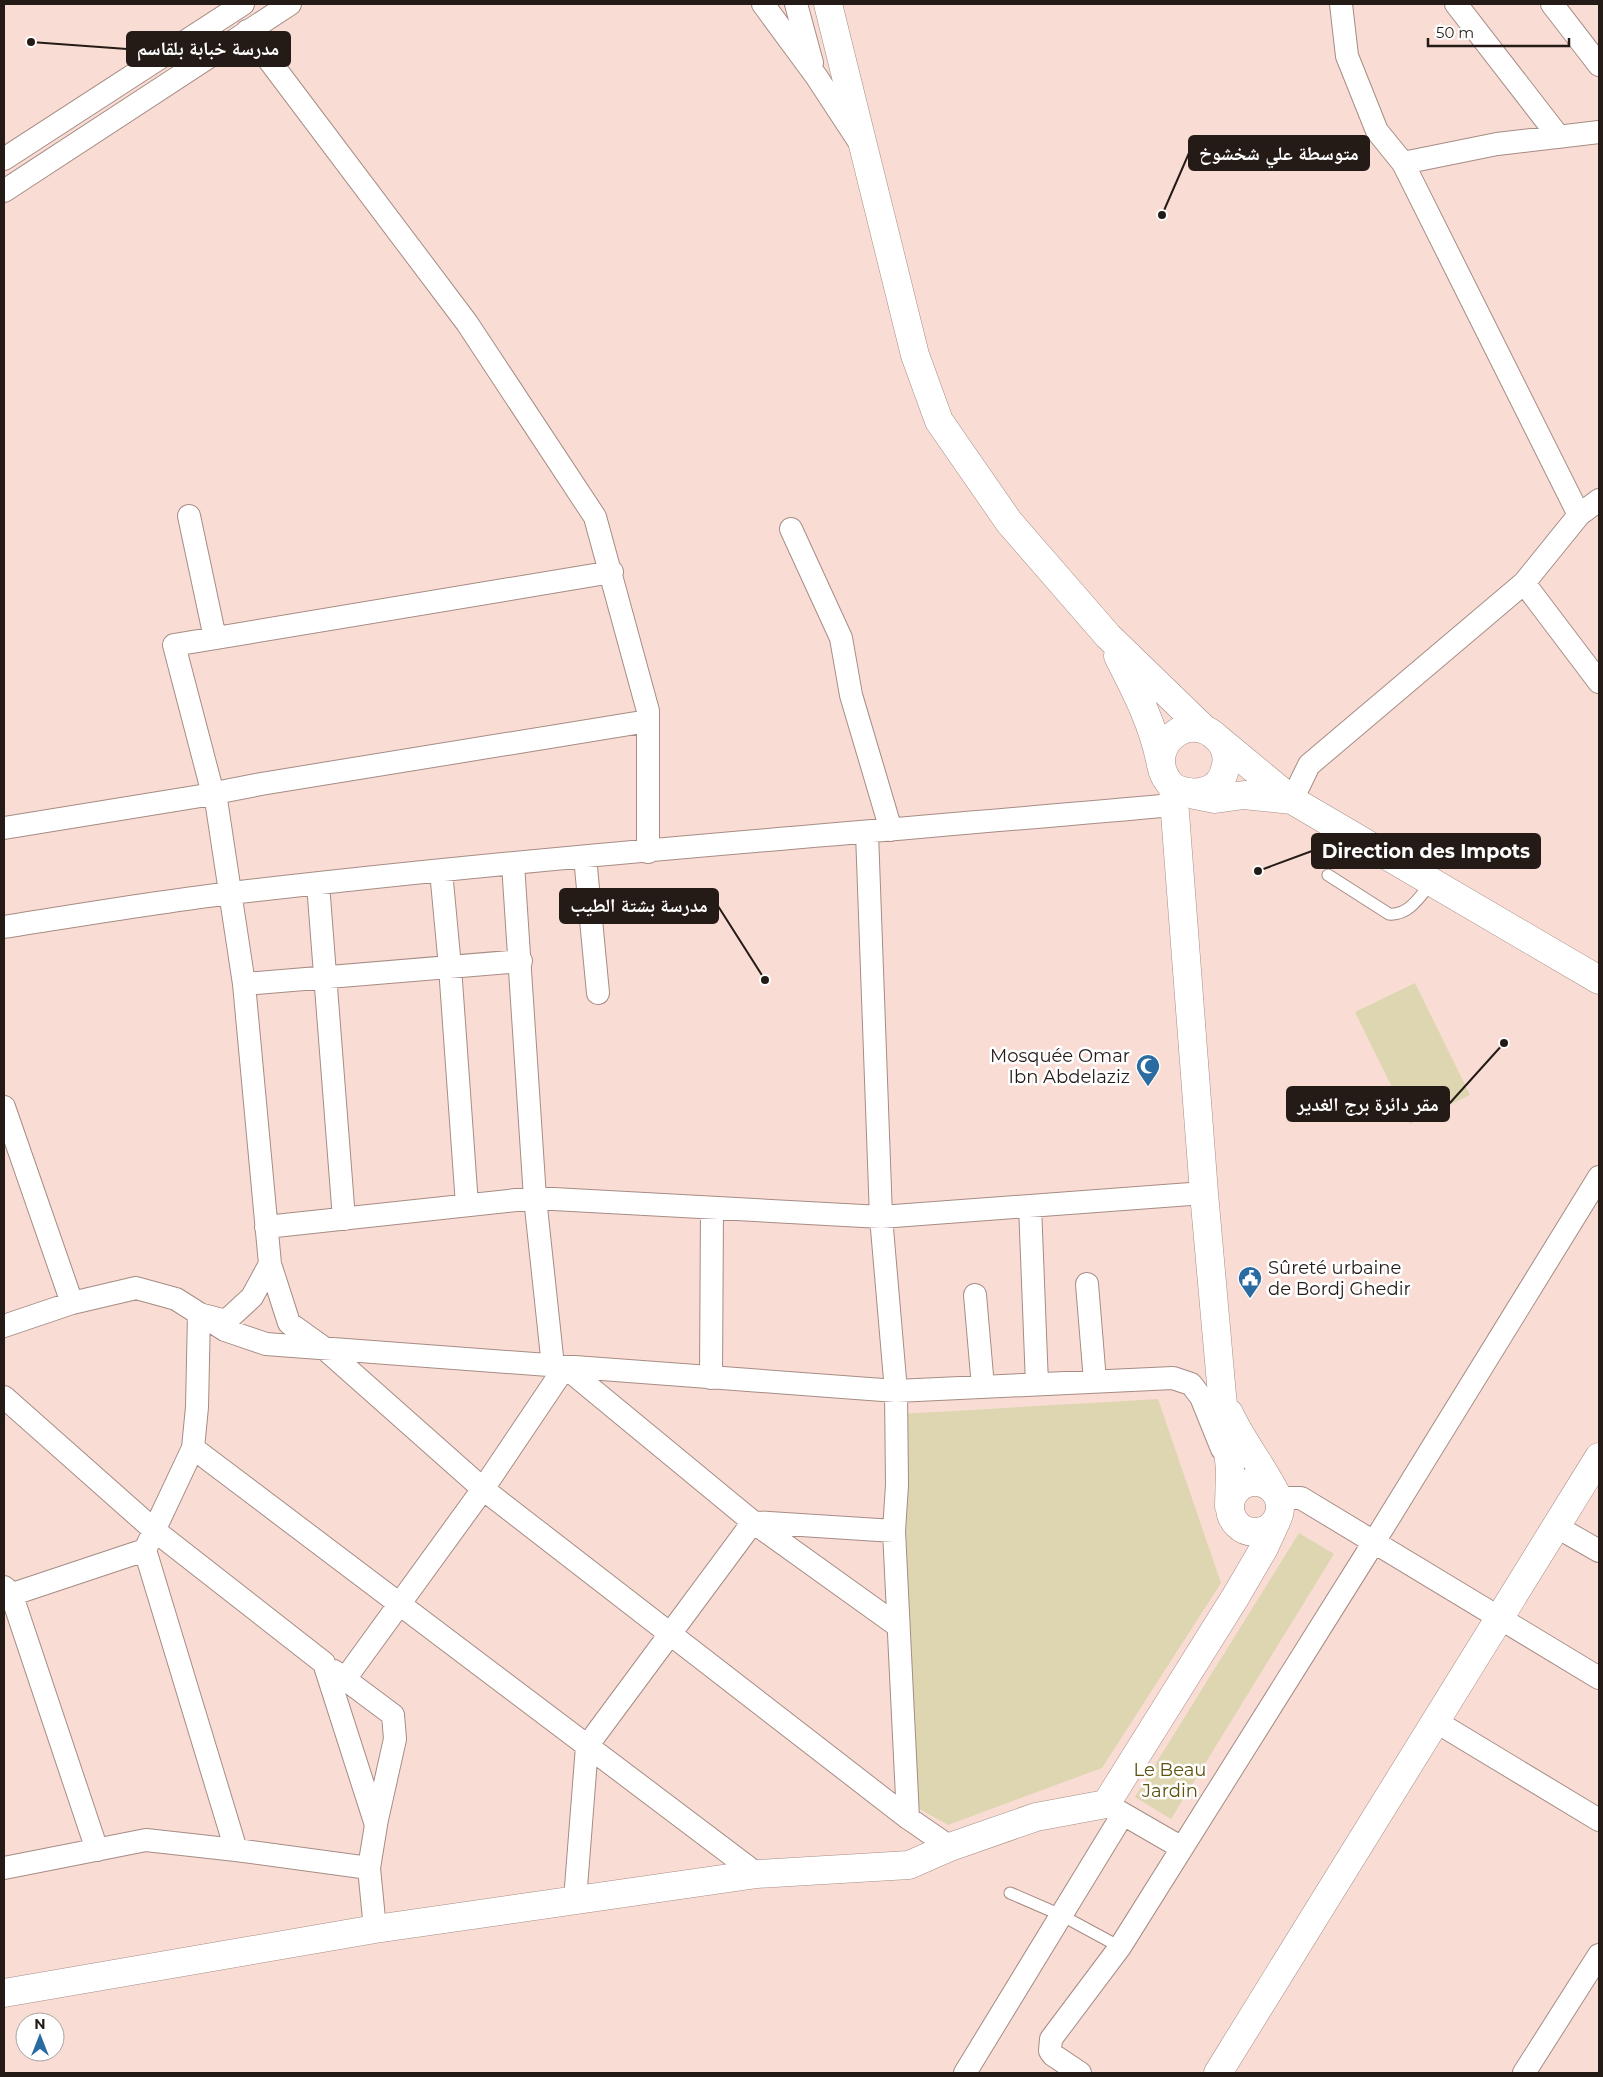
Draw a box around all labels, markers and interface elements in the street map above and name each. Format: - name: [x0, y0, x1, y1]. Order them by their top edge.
- scale bar: [1428, 15, 1569, 47]
- text: 50 m: [1436, 23, 1474, 42]
- callout: مدرسة خبابة بلقاسم: [127, 32, 290, 66]
- text: مدرسة خبابة بلقاسم: [137, 37, 279, 61]
- callout: متوسطة علي شخشوخ: [1189, 136, 1369, 170]
- text: متوسطة علي شخشوخ: [1199, 142, 1359, 169]
- callout: Direction des Impots: [1312, 834, 1540, 868]
- text: Direction des Impots: [1322, 840, 1530, 863]
- callout: مدرسة بشتة الطيب: [560, 889, 718, 923]
- text: مدرسة بشتة الطيب: [570, 894, 708, 917]
- place label: Mosquée Omar Ibn Abdelaziz: [990, 1045, 1130, 1088]
- mosque icon: Mosquée Omar Ibn Abdelaziz: [1135, 1053, 1161, 1087]
- callout: مقر دائرة برج الغدير: [1287, 1087, 1449, 1121]
- text: مقر دائرة برج الغدير: [1296, 1093, 1439, 1116]
- place label: Sûreté urbaine de Bordj Ghedir: [1268, 1257, 1411, 1300]
- public building icon: Sûreté urbaine de Bordj Ghedir: [1237, 1265, 1263, 1299]
- park label: Le Beau Jardin: [1134, 1759, 1206, 1802]
- north arrow: [15, 2012, 65, 2062]
- text: N: [34, 2015, 46, 2033]

